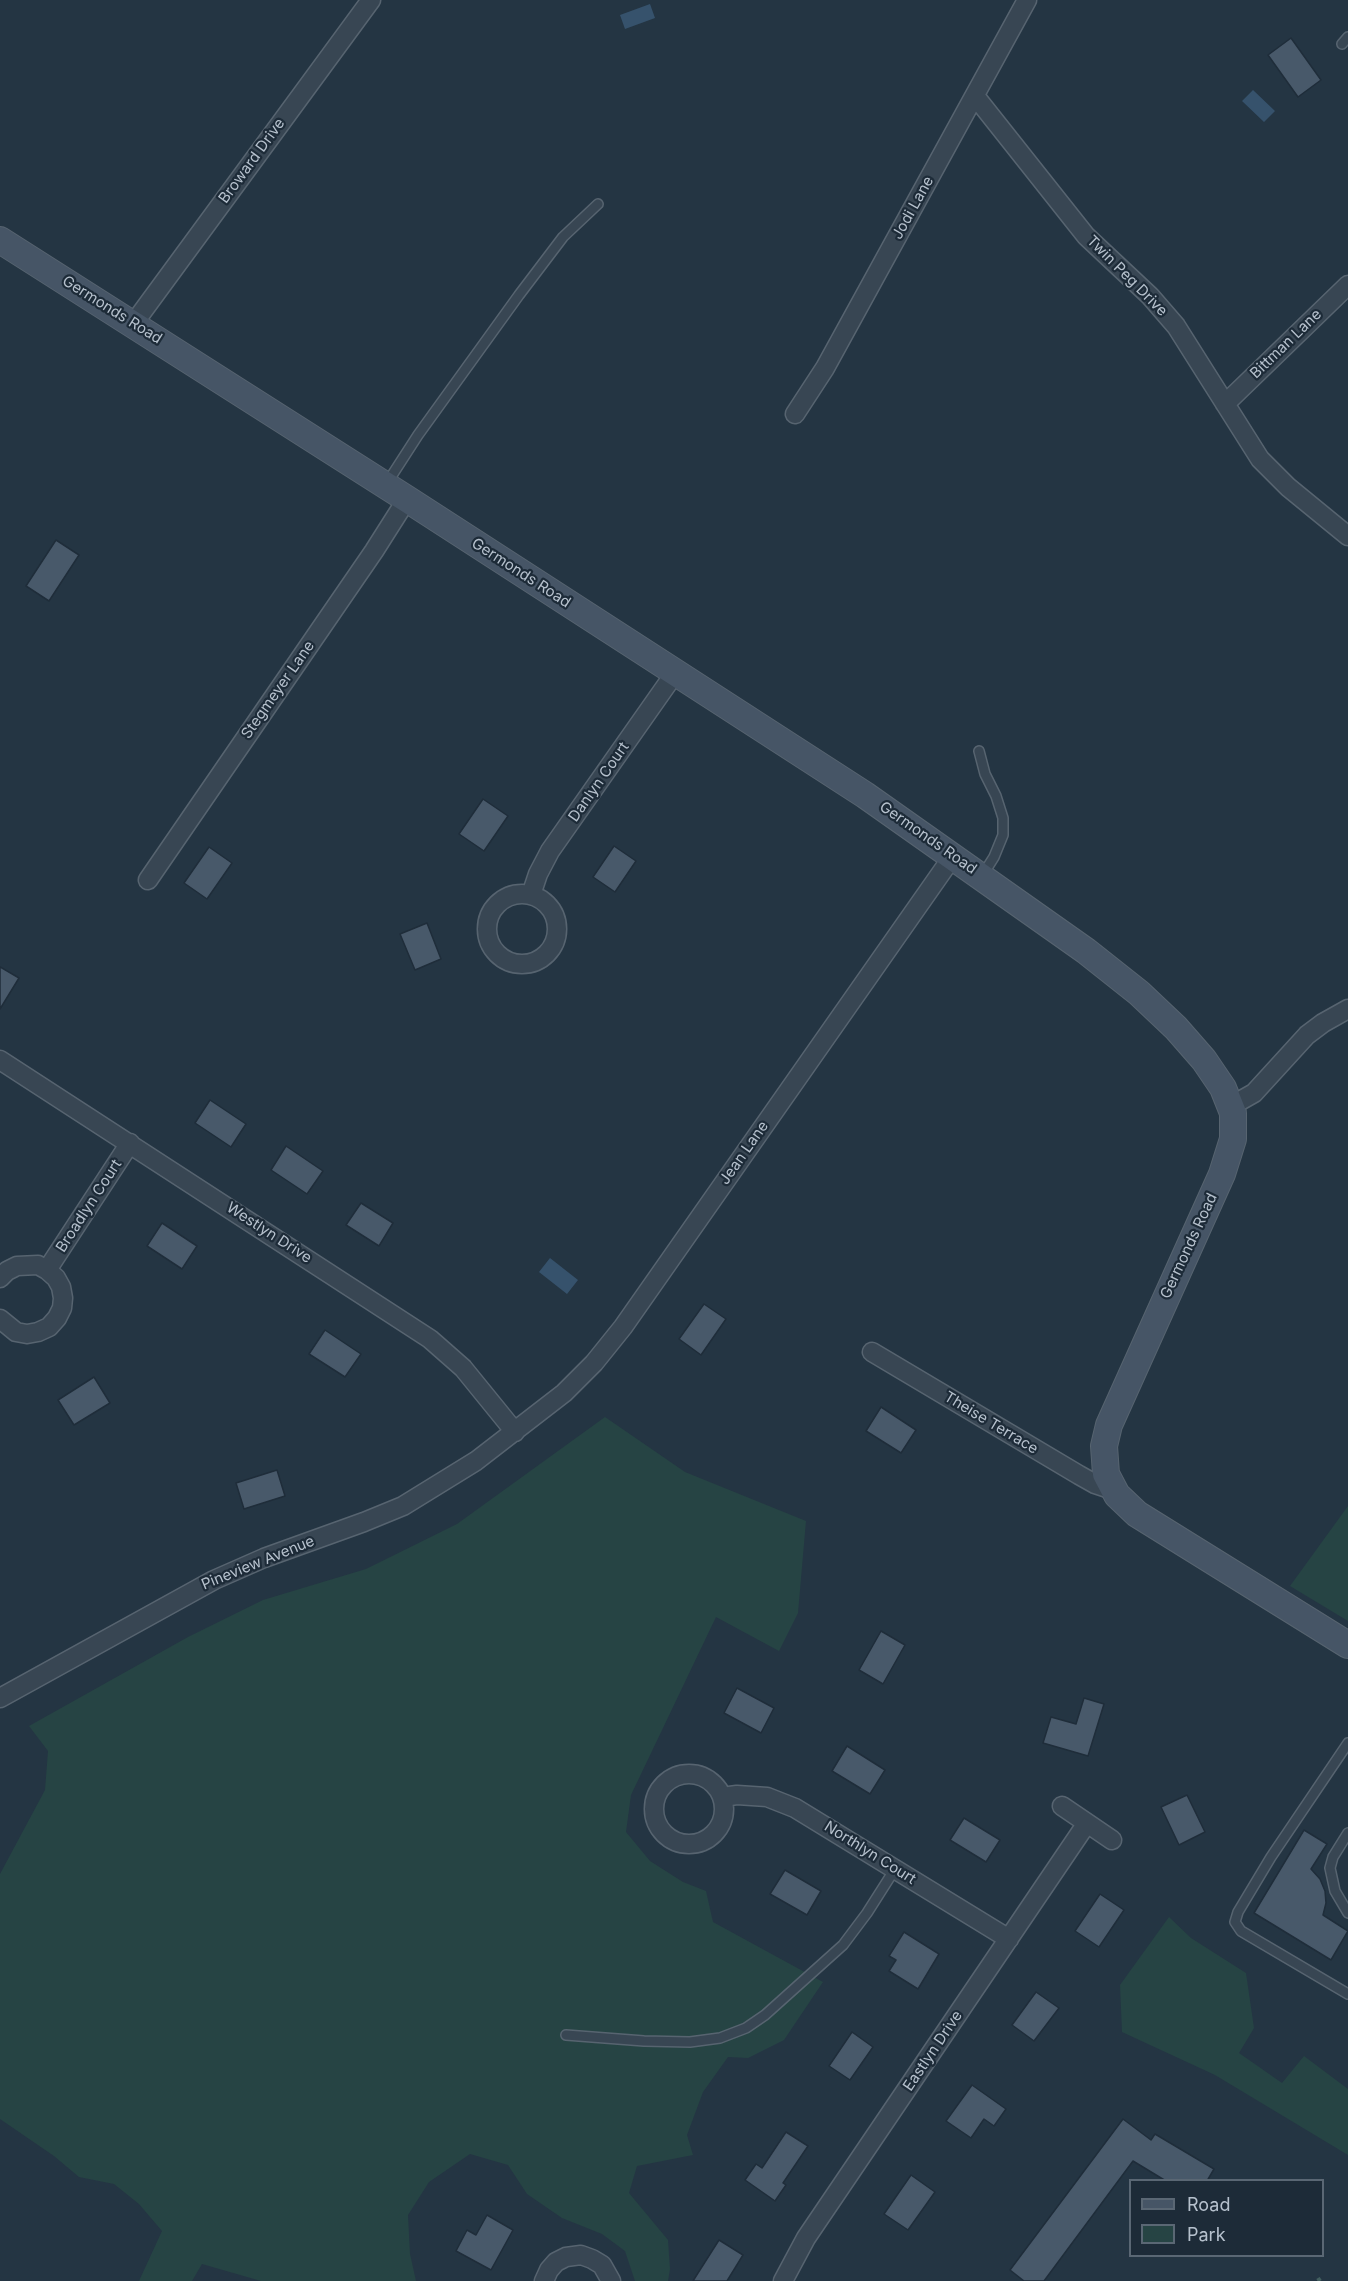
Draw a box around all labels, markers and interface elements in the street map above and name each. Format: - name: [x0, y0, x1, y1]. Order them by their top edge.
- street label: Broward Drive: [215, 115, 289, 207]
- street label: Jodi Lane: [888, 173, 938, 243]
- street label: Twin Peg Drive: [1083, 232, 1171, 320]
- street label: Germonds Road: [59, 272, 165, 348]
- street label: Bittman Lane: [1247, 306, 1325, 382]
- street label: Germonds Road: [468, 534, 574, 612]
- street label: Stegmeyer Lane: [238, 638, 318, 742]
- street label: Danlyn Court: [565, 739, 633, 825]
- street label: Germonds Road: [876, 798, 980, 878]
- street label: Jean Lane: [716, 1118, 772, 1188]
- street label: Broadlyn Court: [52, 1156, 126, 1256]
- street label: Germonds Road: [1157, 1190, 1221, 1302]
- street label: Westlyn Drive: [223, 1199, 315, 1267]
- street label: Theise Terrace: [941, 1388, 1041, 1458]
- street label: Pineview Avenue: [199, 1532, 317, 1594]
- street label: Northlyn Court: [821, 1818, 919, 1888]
- street label: Eastlyn Drive: [900, 2008, 966, 2094]
- legend: [1129, 2179, 1324, 2257]
- text: Road: [1187, 2194, 1230, 2215]
- text: Park: [1187, 2224, 1226, 2245]

